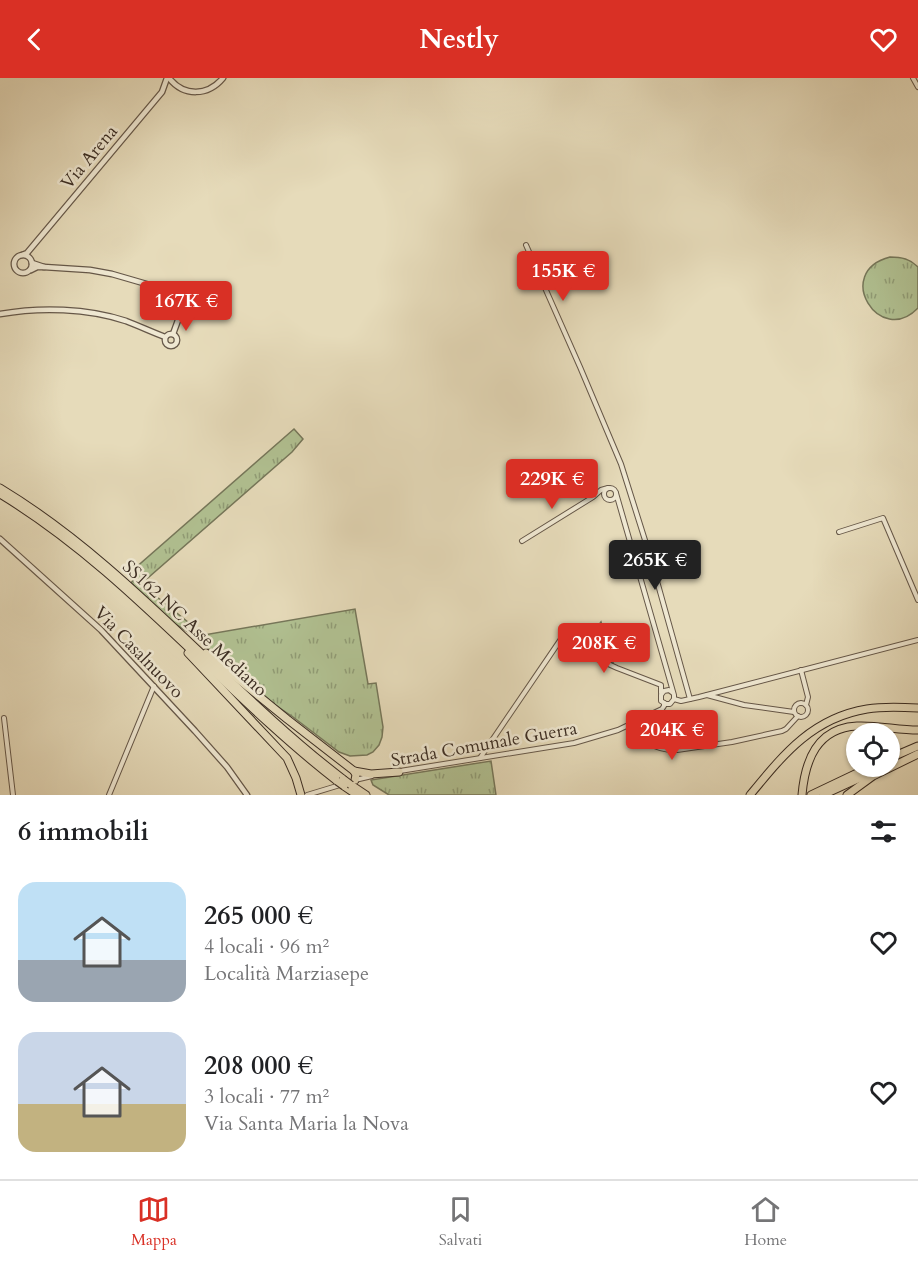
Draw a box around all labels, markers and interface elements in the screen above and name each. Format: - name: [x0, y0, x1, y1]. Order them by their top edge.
- text: Nestly: [419, 21, 499, 58]
- icon: back: [18, 23, 51, 56]
- icon: heart: [867, 23, 900, 56]
- street label: Via Arena: [55, 120, 124, 195]
- pin: 155K €: [514, 251, 612, 302]
- text: 155K €: [531, 257, 595, 284]
- pin: 167K €: [137, 281, 235, 332]
- text: 167K €: [154, 287, 218, 314]
- pin: 229K €: [503, 459, 601, 510]
- text: 229K €: [520, 465, 584, 492]
- pin: 265K €: [606, 540, 704, 591]
- text: 265K €: [623, 546, 687, 573]
- street label: SS162 NC Asse Mediano: [117, 554, 273, 702]
- street label: Via Casalnuovo: [88, 601, 189, 704]
- pin: 208K €: [555, 623, 653, 674]
- text: 208K €: [572, 629, 636, 656]
- pin: 204K €: [623, 710, 721, 761]
- street label: Strada Comunale Guerra: [389, 716, 579, 773]
- text: 204K €: [640, 716, 704, 743]
- map controls: [846, 723, 900, 777]
- button: locate: [846, 723, 900, 777]
- text: 6 immobili: [18, 814, 149, 849]
- icon: filters: [867, 815, 900, 848]
- text: 265 000 €: [204, 898, 313, 933]
- icon: home: [66, 906, 138, 978]
- icon: heart: [867, 926, 900, 959]
- text: 4 locali · 96 m²: [204, 933, 329, 960]
- text: Località Marziasepe: [204, 960, 369, 987]
- text: 208 000 €: [204, 1048, 313, 1083]
- icon: home: [66, 1056, 138, 1128]
- icon: heart: [867, 1076, 900, 1109]
- text: 3 locali · 77 m²: [204, 1083, 329, 1110]
- text: Via Santa Maria la Nova: [204, 1110, 409, 1137]
- tab: Mappa: [131, 1193, 177, 1251]
- tab: Salvati: [439, 1193, 482, 1251]
- tab: Home: [744, 1193, 787, 1251]

